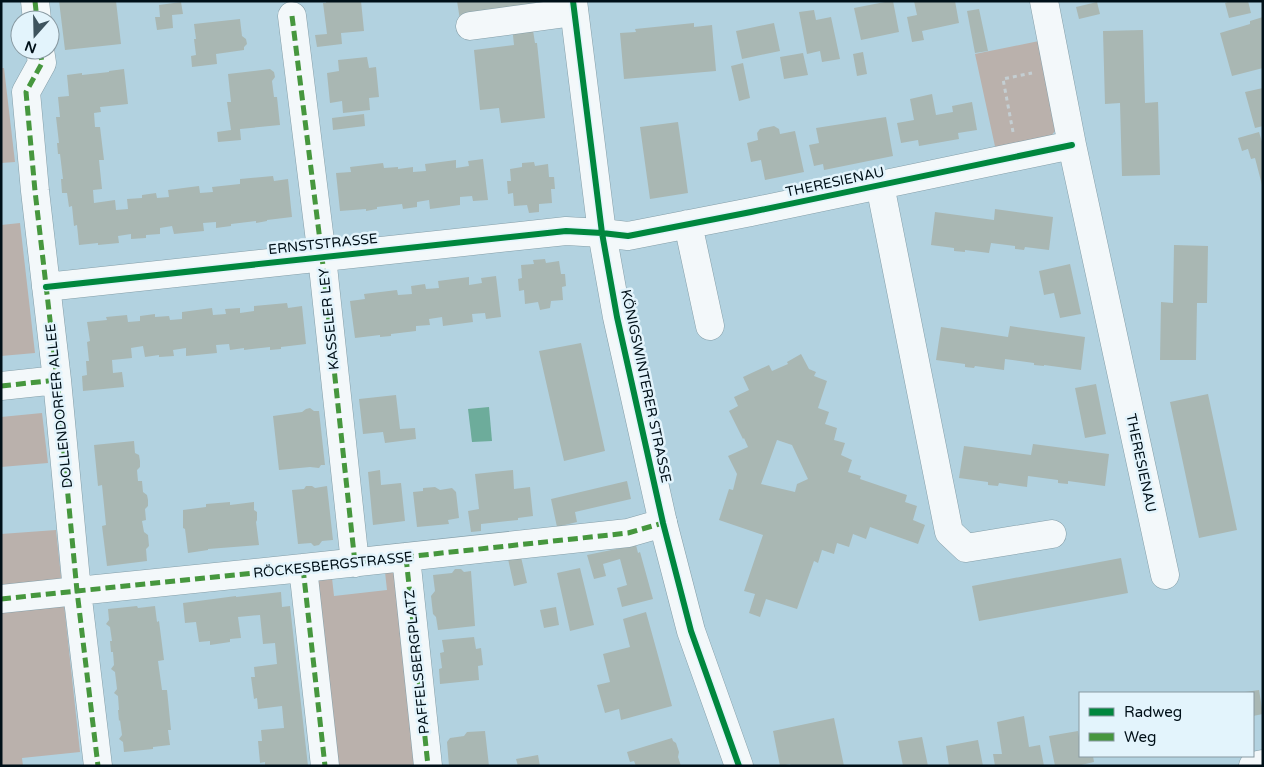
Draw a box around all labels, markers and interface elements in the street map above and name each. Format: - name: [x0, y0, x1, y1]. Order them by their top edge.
- north arrow: [10, 10, 60, 60]
- text: N: [23, 37, 39, 57]
- street label: THERESIENAU: [784, 163, 886, 201]
- street label: ERNSTSTRASSE: [267, 230, 379, 258]
- street label: KASSELER LEY: [315, 267, 343, 371]
- street label: KÖNIGSWINTERER STRASSE: [617, 288, 675, 484]
- street label: DOLLENDORFER ALLEE: [42, 323, 76, 489]
- street label: THERESIENAU: [1122, 412, 1160, 514]
- street label: RÖCKESBERGSTRASSE: [252, 548, 414, 582]
- street label: PAFFELSBERGPLATZ: [401, 589, 433, 735]
- legend: [1079, 692, 1254, 757]
- text: Radweg: [1124, 703, 1182, 721]
- text: Weg: [1124, 728, 1156, 746]

